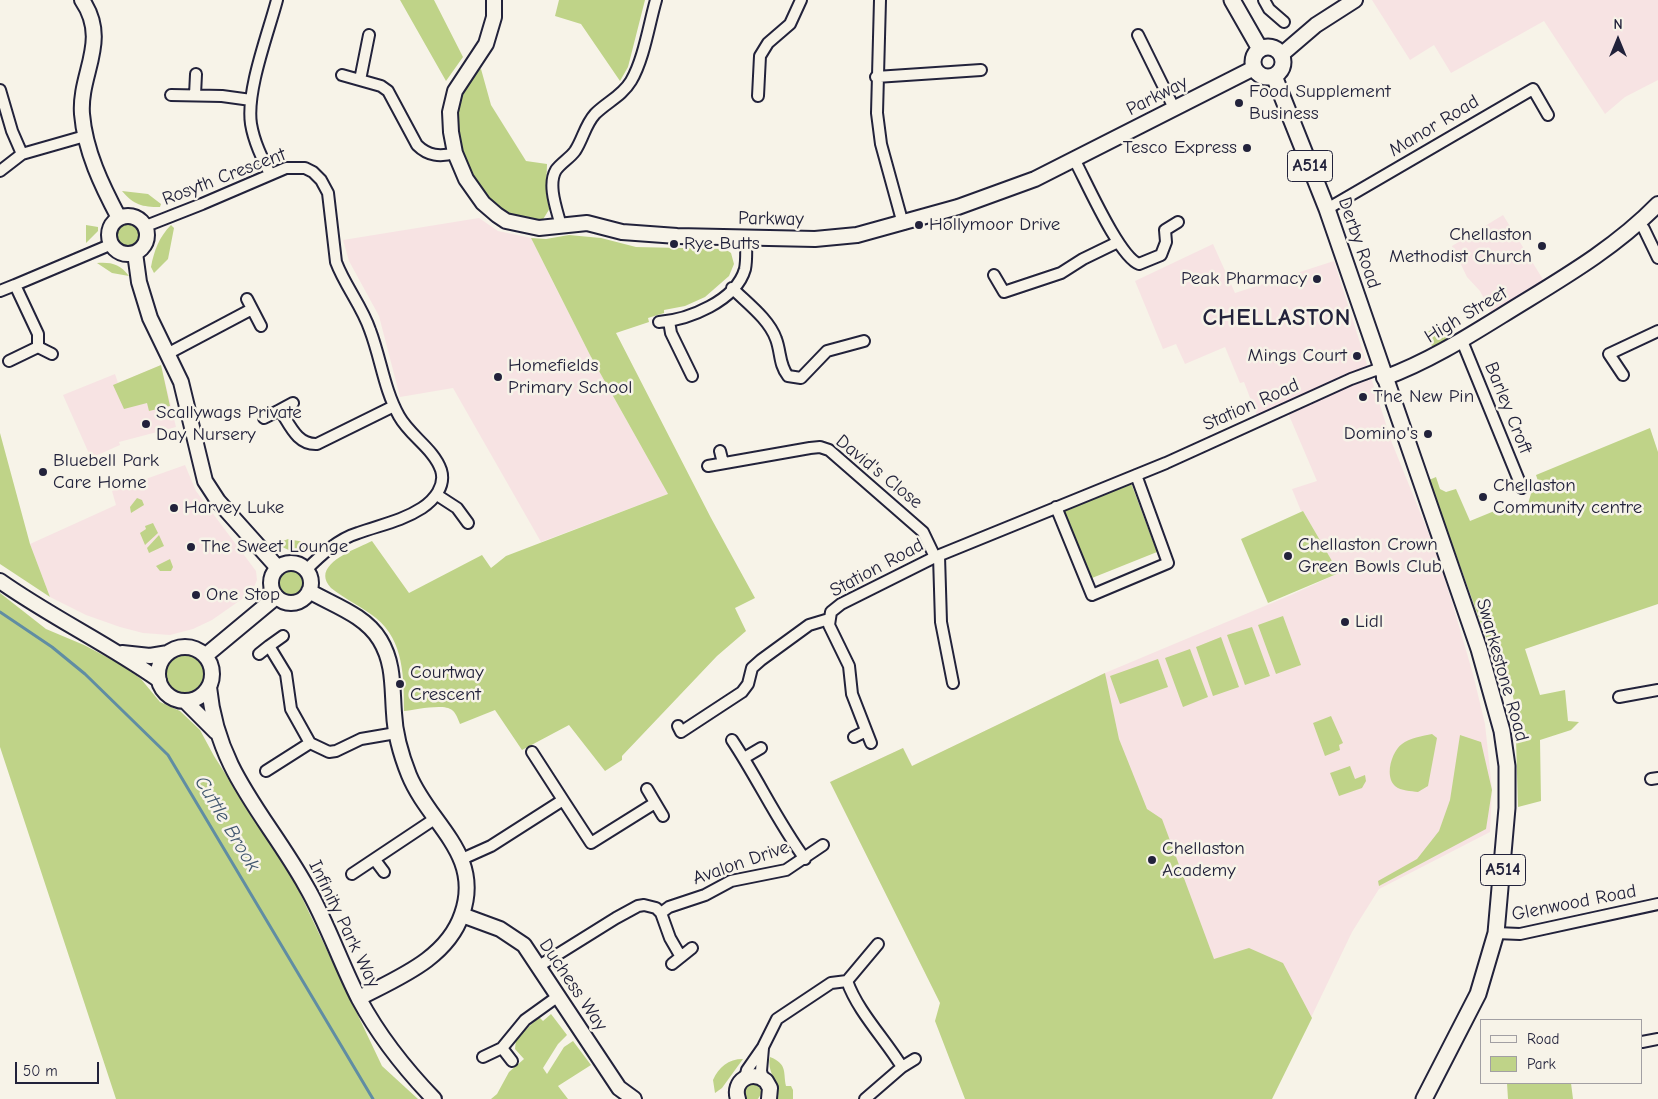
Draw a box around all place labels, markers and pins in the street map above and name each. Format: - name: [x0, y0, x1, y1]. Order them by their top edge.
- place label: Food Supplement Business: [1249, 81, 1391, 125]
- marker: Food Supplement Business: [1233, 97, 1245, 109]
- place label: Tesco Express: [1123, 137, 1237, 159]
- marker: Tesco Express: [1241, 142, 1253, 154]
- place label: Hollymoor Drive: [929, 214, 1060, 236]
- marker: Hollymoor Drive: [913, 219, 925, 231]
- place label: Chellaston Methodist Church: [1389, 224, 1532, 268]
- place label: Rye Butts: [684, 233, 760, 255]
- marker: Rye Butts: [668, 238, 680, 250]
- marker: Chellaston Methodist Church: [1536, 240, 1548, 252]
- place label: Peak Pharmacy: [1181, 268, 1307, 290]
- marker: Peak Pharmacy: [1311, 273, 1323, 285]
- place label: Mings Court: [1248, 345, 1347, 367]
- marker: Mings Court: [1351, 350, 1363, 362]
- place label: Homefields Primary School: [508, 355, 632, 399]
- marker: Homefields Primary School: [492, 371, 504, 383]
- place label: The New Pin: [1373, 386, 1474, 408]
- marker: The New Pin: [1357, 391, 1369, 403]
- place label: Scallywags Private Day Nursery: [156, 402, 302, 446]
- marker: Scallywags Private Day Nursery: [140, 418, 152, 430]
- place label: Domino's: [1344, 423, 1418, 445]
- marker: Domino's: [1422, 428, 1434, 440]
- place label: Bluebell Park Care Home: [53, 450, 159, 494]
- marker: Bluebell Park Care Home: [37, 466, 49, 478]
- place label: Chellaston Community centre: [1493, 475, 1642, 519]
- marker: Chellaston Community centre: [1477, 491, 1489, 503]
- place label: Harvey Luke: [184, 497, 284, 519]
- marker: Harvey Luke: [168, 502, 180, 514]
- place label: Chellaston Crown Green Bowls Club: [1298, 534, 1442, 578]
- place label: The Sweet Lounge: [201, 536, 348, 558]
- marker: The Sweet Lounge: [185, 541, 197, 553]
- marker: Chellaston Crown Green Bowls Club: [1282, 550, 1294, 562]
- place label: One Stop: [206, 584, 280, 606]
- marker: One Stop: [190, 589, 202, 601]
- place label: Lidl: [1355, 611, 1383, 633]
- marker: Lidl: [1339, 616, 1351, 628]
- place label: Courtway Crescent: [410, 662, 484, 706]
- marker: Courtway Crescent: [394, 678, 406, 690]
- place label: Chellaston Academy: [1162, 838, 1245, 882]
- marker: Chellaston Academy: [1146, 854, 1158, 866]

